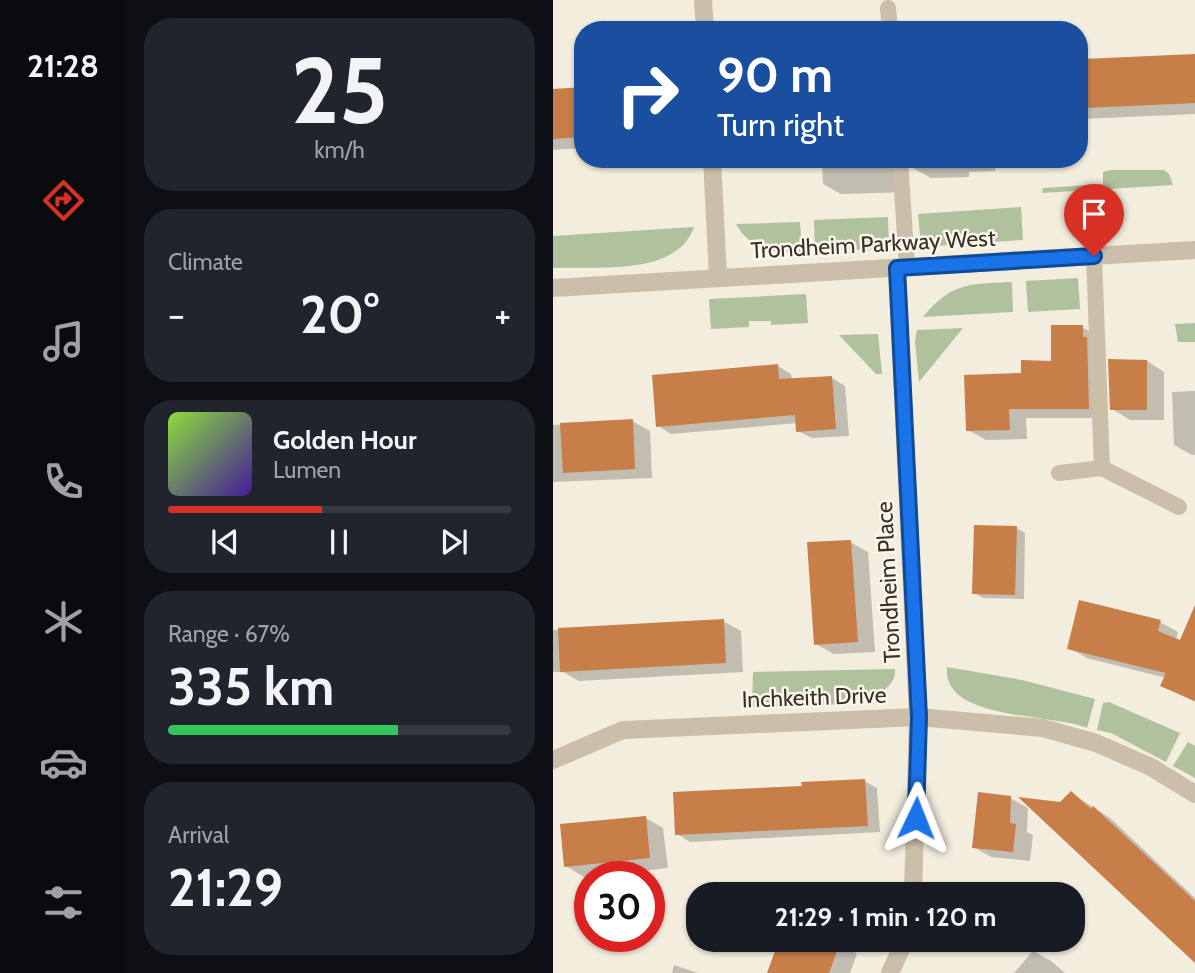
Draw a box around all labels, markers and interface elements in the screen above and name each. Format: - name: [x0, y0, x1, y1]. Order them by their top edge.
- text: 25: [291, 35, 388, 146]
- text: 90 m: [717, 45, 833, 104]
- text: 21:28: [27, 46, 99, 85]
- icon: right: [602, 49, 693, 140]
- text: Turn right: [717, 105, 844, 144]
- text: km/h: [314, 136, 365, 164]
- icon: directions: [39, 176, 88, 225]
- pin: [1064, 184, 1124, 256]
- icon: arrive: [1075, 195, 1113, 233]
- street label: Trondheim Parkway West: [750, 224, 996, 264]
- text: Climate: [168, 248, 243, 276]
- text: 20°: [300, 283, 379, 346]
- text: −: [168, 291, 185, 338]
- text: +: [494, 291, 511, 338]
- icon: music: [39, 317, 88, 366]
- text: Golden Hour: [273, 424, 416, 456]
- text: Lumen: [273, 456, 341, 484]
- icon: phone: [39, 457, 88, 506]
- street label: Trondheim Place: [870, 500, 906, 663]
- icon: previous: [206, 523, 244, 561]
- icon: pause: [320, 523, 358, 561]
- icon: next: [435, 523, 473, 561]
- icon: climate: [39, 597, 88, 646]
- text: Range · 67%: [168, 620, 290, 648]
- text: 335 km: [168, 655, 334, 718]
- street label: Inchkeith Drive: [741, 680, 887, 714]
- icon: car: [39, 738, 88, 787]
- position arrow: [879, 781, 953, 855]
- text: Arrival: [168, 821, 229, 849]
- text: 21:29: [168, 856, 283, 919]
- speed limit sign: 30: [574, 861, 665, 952]
- icon: filters: [39, 878, 88, 927]
- text: 21:29 · 1 min · 120 m: [775, 901, 996, 933]

